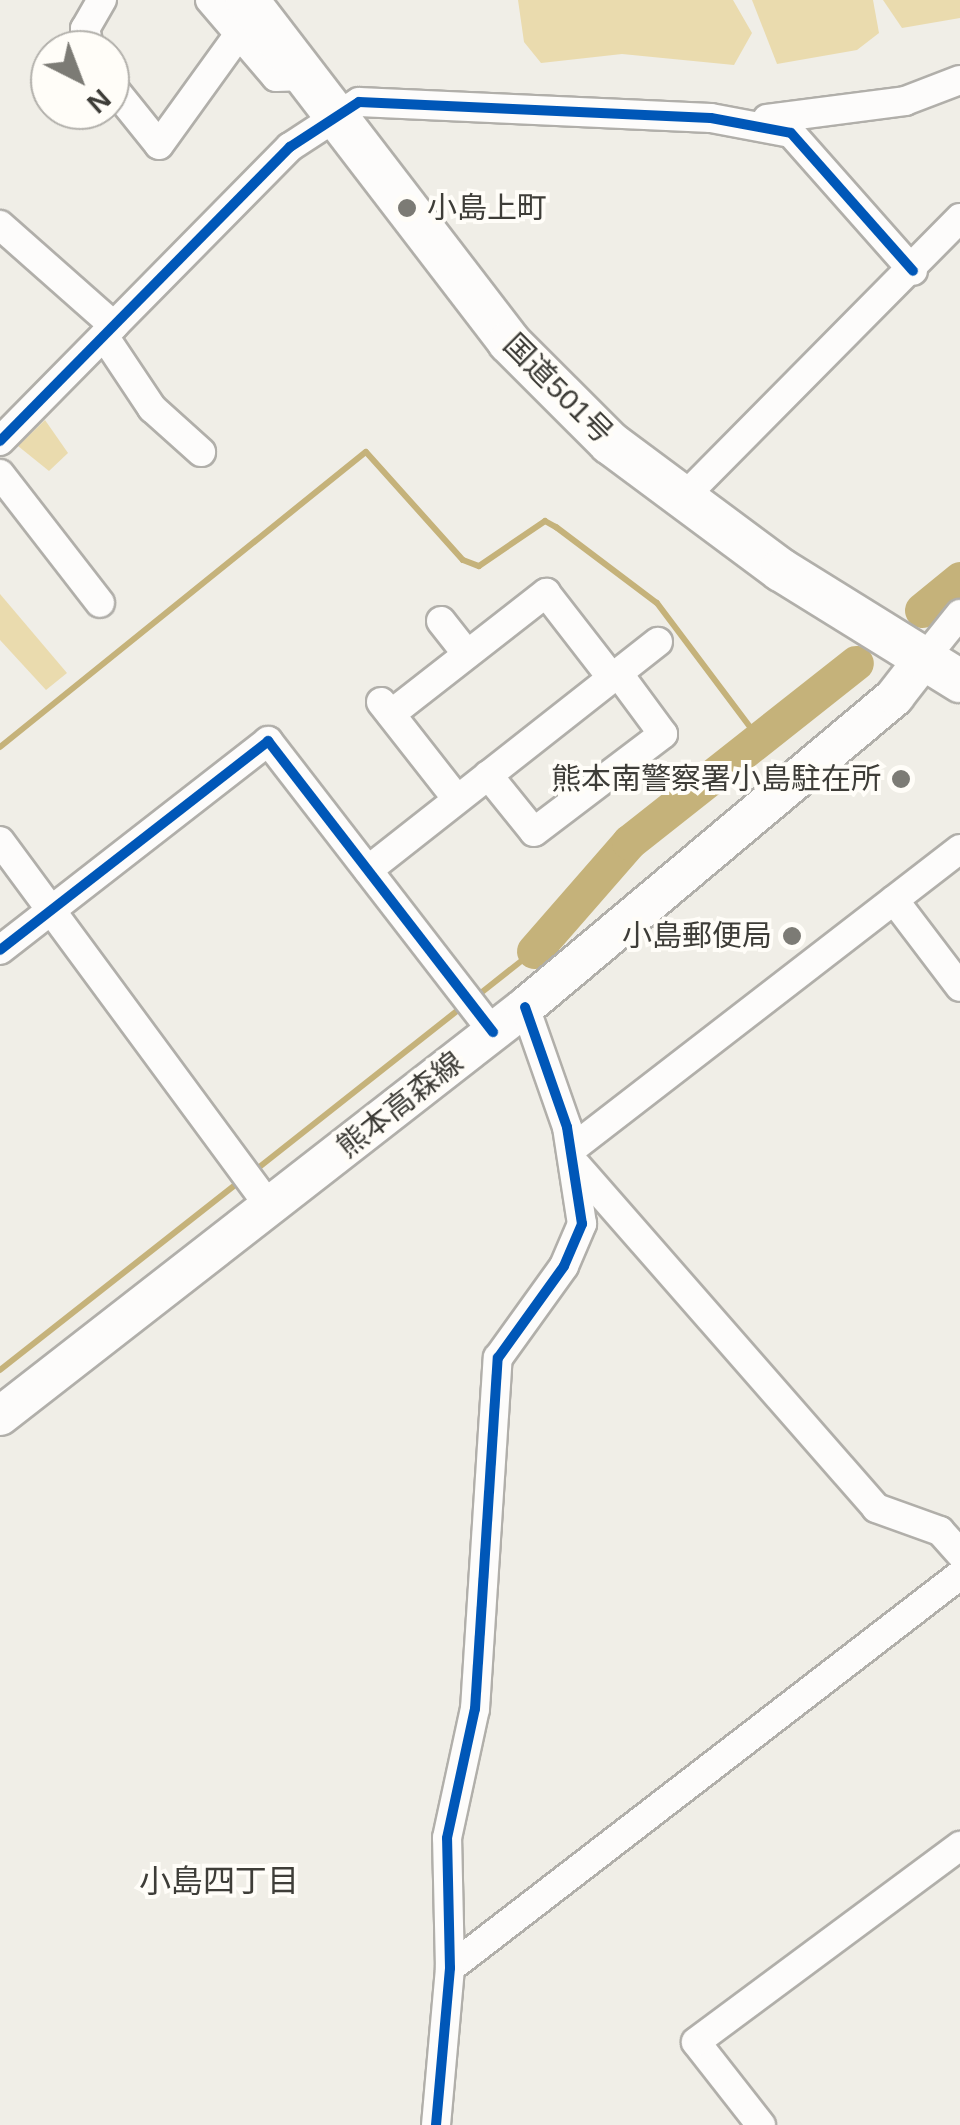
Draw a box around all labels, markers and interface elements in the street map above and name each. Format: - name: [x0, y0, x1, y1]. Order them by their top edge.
- north arrow: [30, 30, 130, 130]
- text: N: [81, 83, 117, 119]
- place label: 小島上町: [427, 190, 547, 226]
- marker: 小島上町: [396, 197, 418, 219]
- street label: 国道501号: [496, 327, 620, 451]
- place label: 熊本南警察署小島駐在所: [551, 761, 881, 797]
- marker: 熊本南警察署小島駐在所: [890, 768, 912, 790]
- place label: 小島郵便局: [622, 918, 772, 954]
- marker: 小島郵便局: [781, 925, 803, 947]
- street label: 熊本高森線: [330, 1045, 470, 1165]
- district label: 小島四丁目: [139, 1862, 299, 1900]

